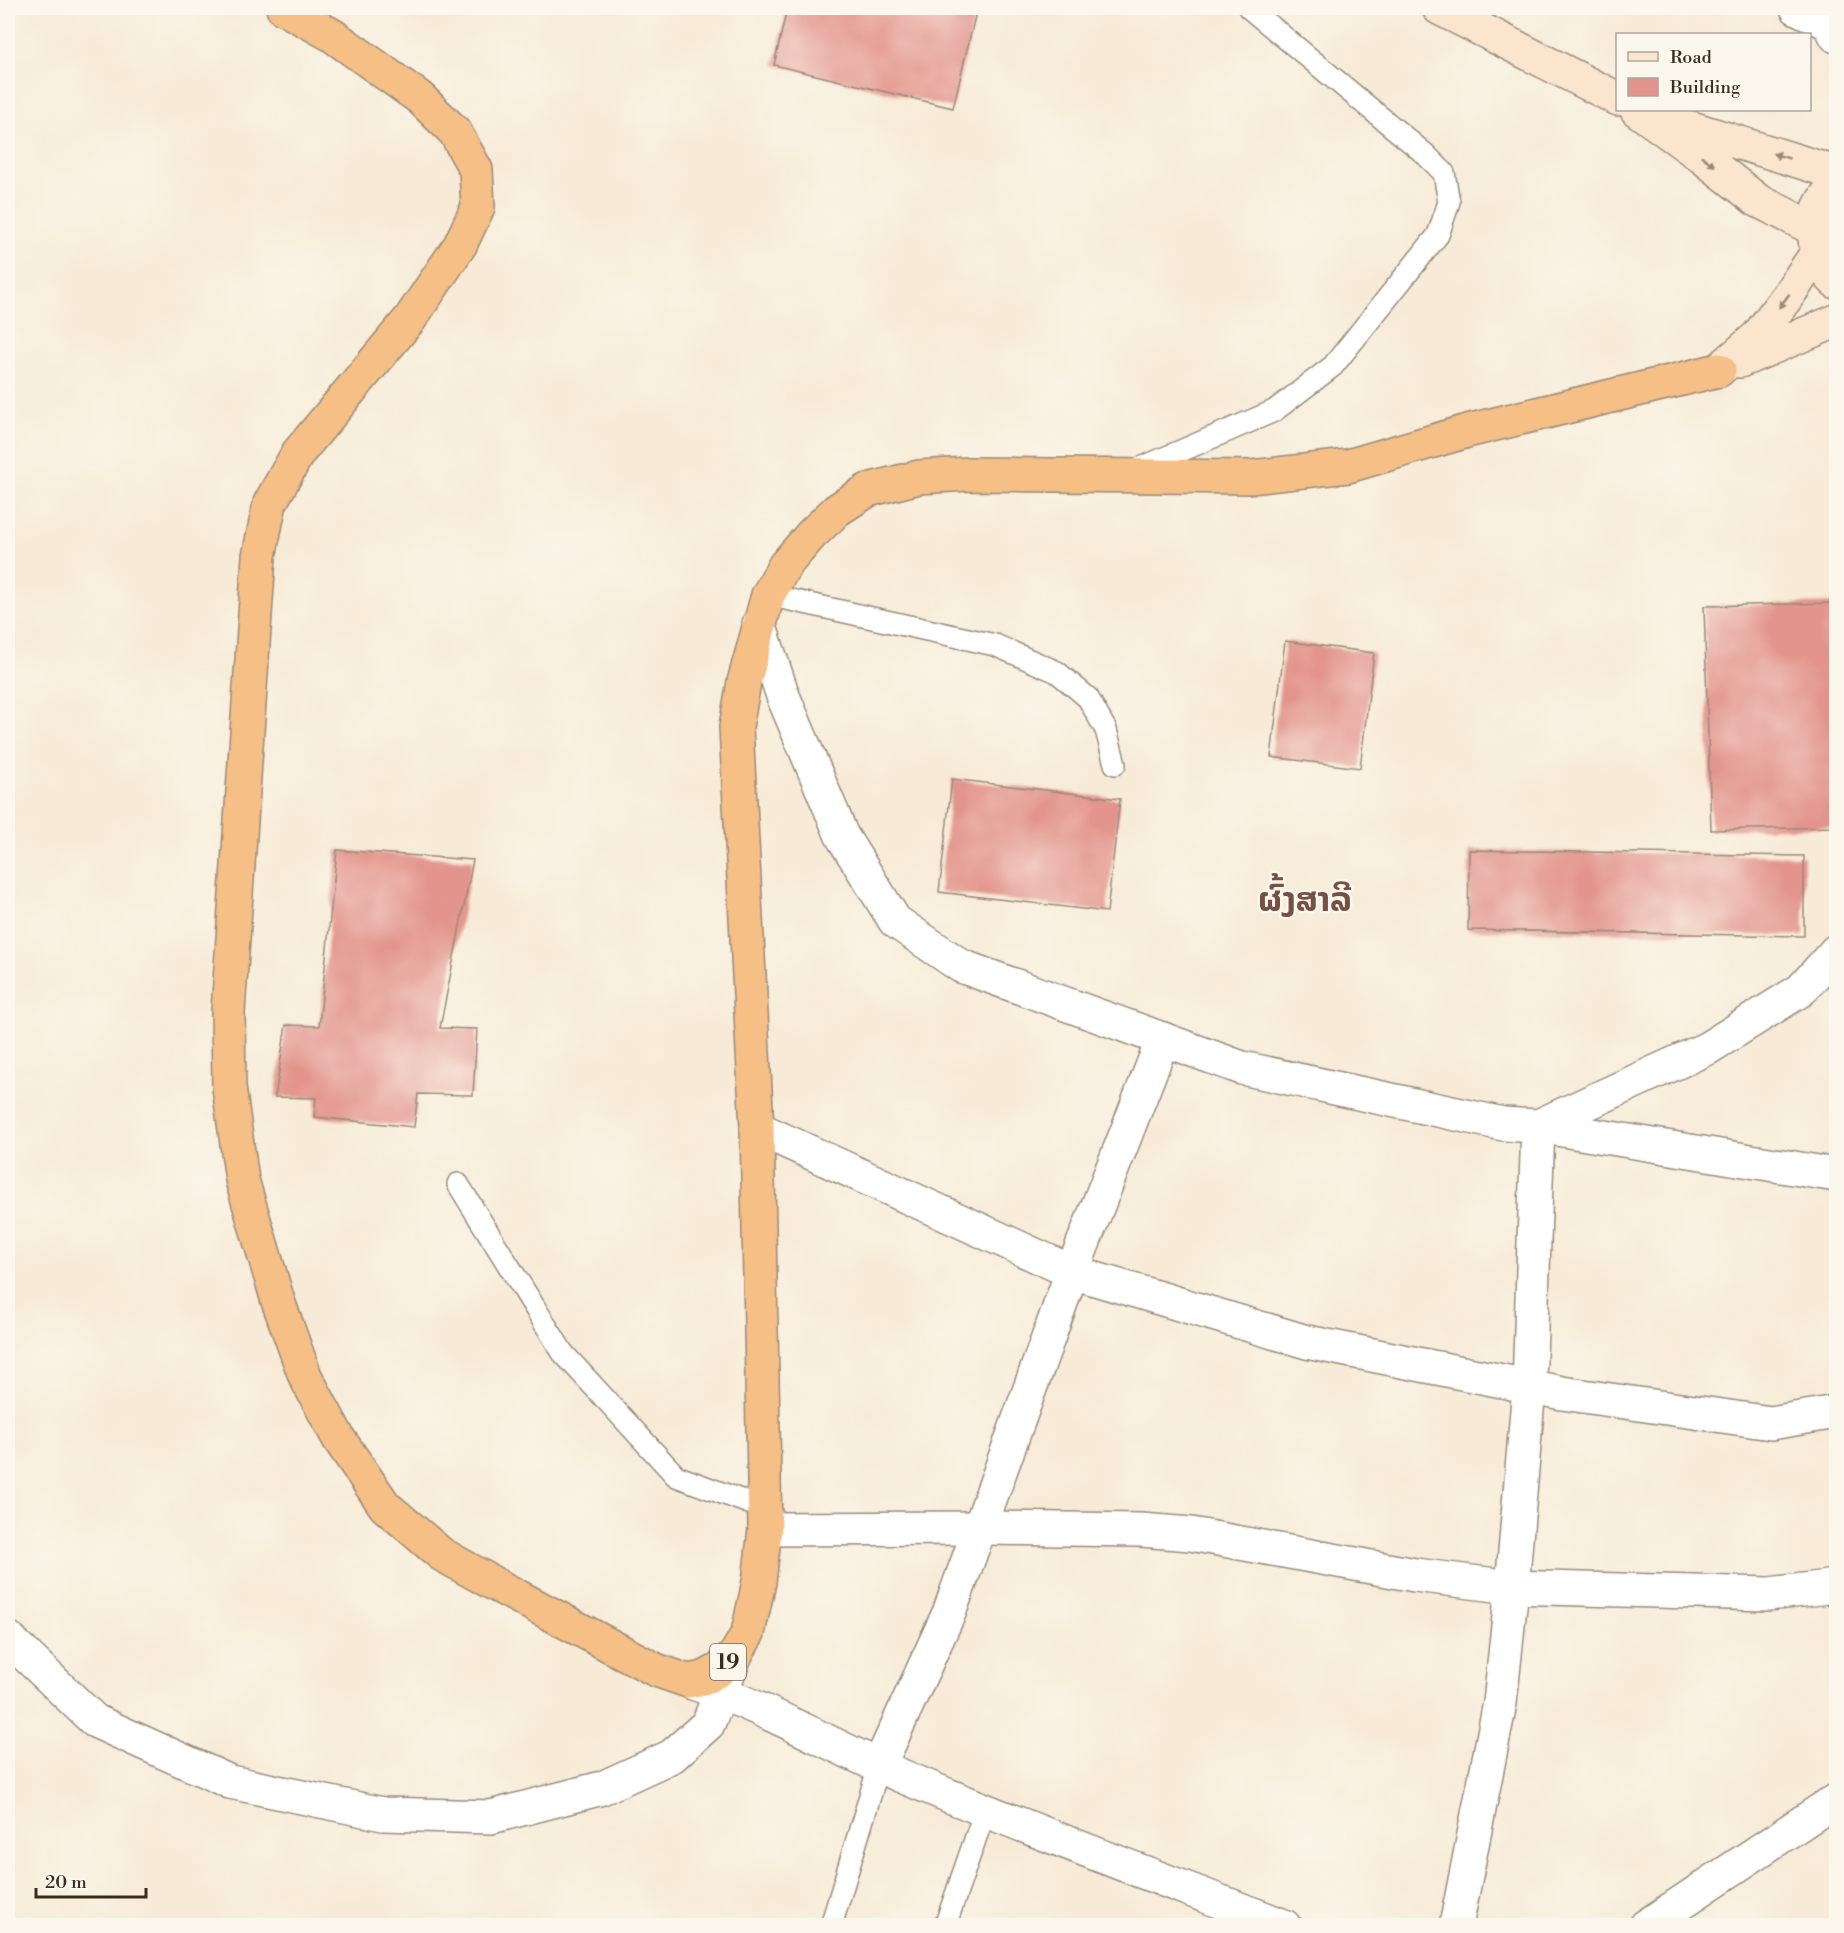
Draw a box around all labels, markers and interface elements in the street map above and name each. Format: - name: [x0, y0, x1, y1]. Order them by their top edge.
- legend: [1616, 33, 1811, 111]
- text: Road: [1670, 46, 1713, 69]
- text: Building: [1669, 76, 1741, 99]
- one-way arrow: [1772, 150, 1790, 160]
- one-way arrow: [1700, 155, 1716, 168]
- one-way arrow: [1778, 293, 1790, 309]
- district label: ຜົ້ງສາລີ: [1258, 872, 1352, 922]
- road number: 19: [710, 1644, 746, 1680]
- scale bar: [36, 1861, 146, 1899]
- text: 20 m: [45, 1871, 87, 1894]

